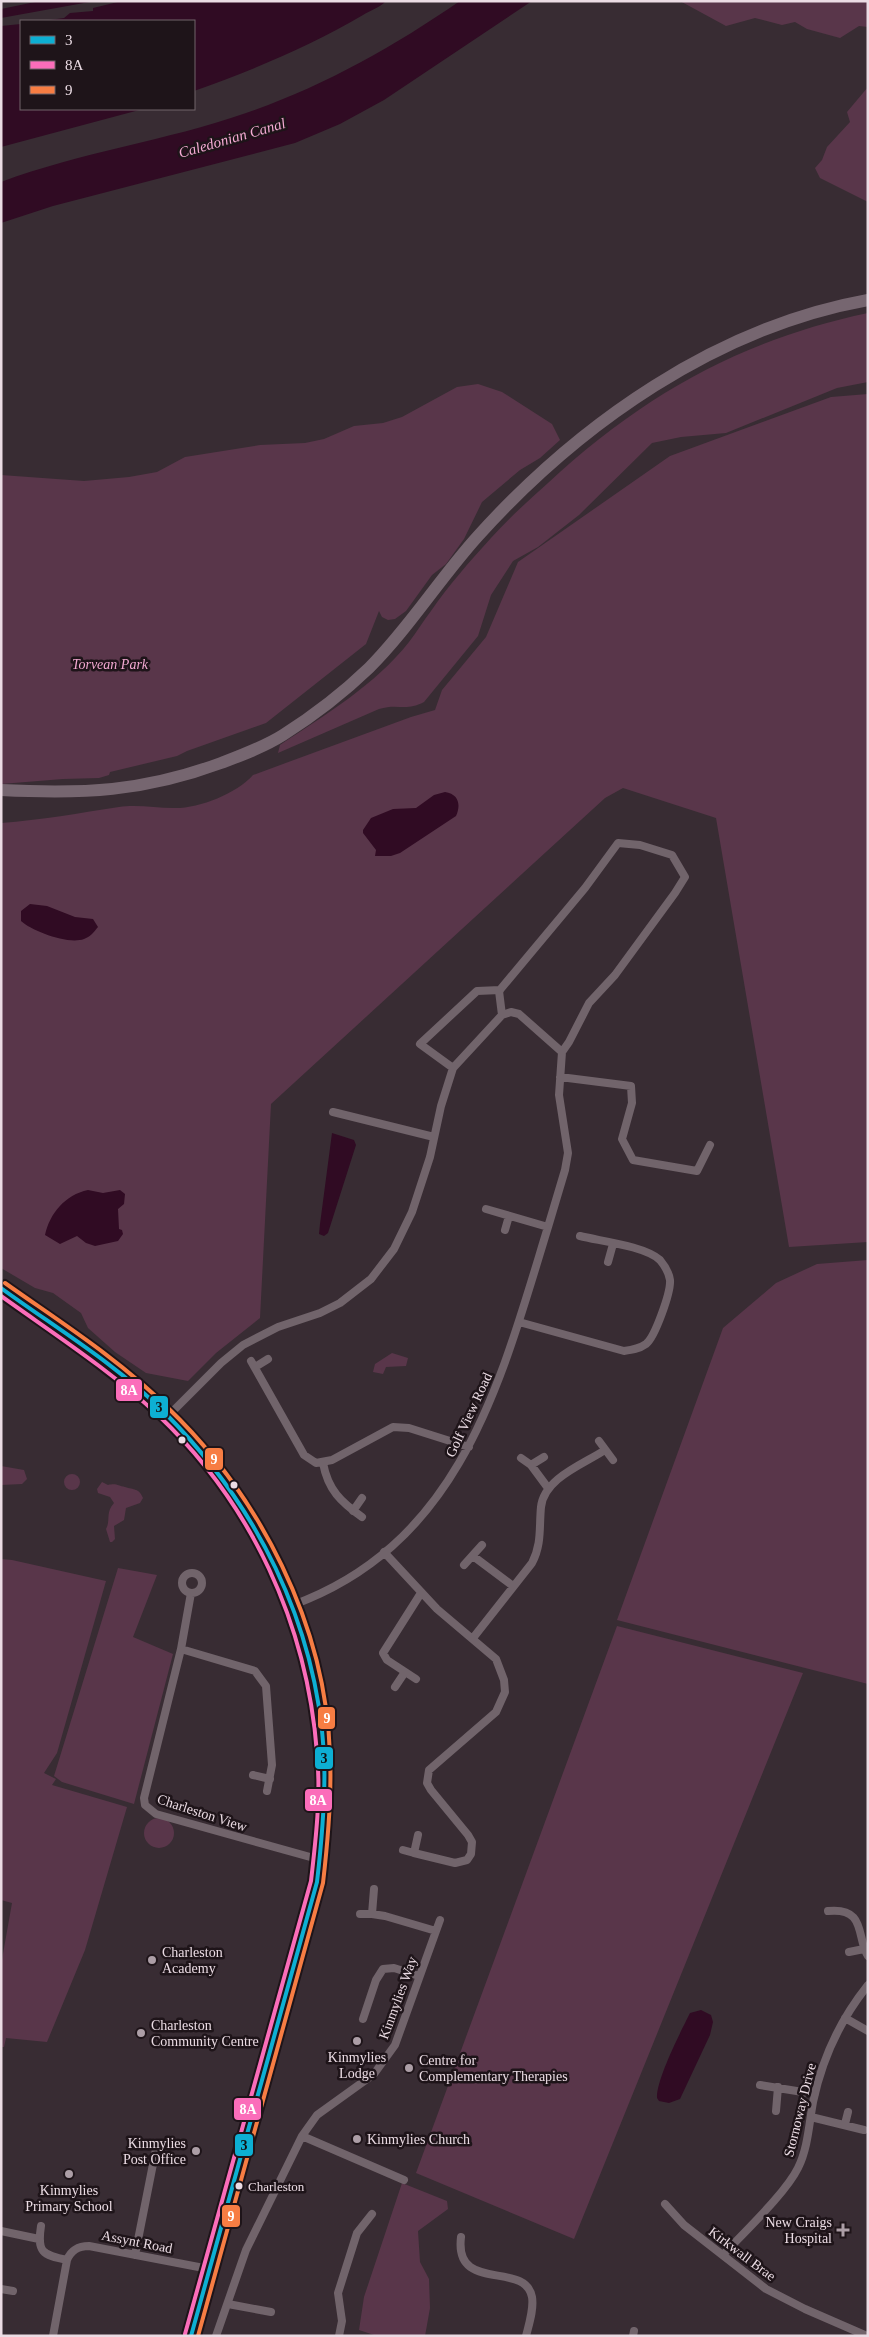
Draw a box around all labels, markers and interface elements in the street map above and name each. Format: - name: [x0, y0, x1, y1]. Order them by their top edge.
- legend: [20, 20, 195, 110]
- text: 3: [65, 32, 73, 48]
- text: 8A: [65, 57, 84, 73]
- text: 9: [65, 82, 73, 98]
- water label: Caledonian Canal: [177, 115, 287, 161]
- park label: Torvean Park: [72, 657, 149, 672]
- street label: Golf View Road: [443, 1370, 495, 1460]
- line badge: 8A: [115, 1378, 143, 1402]
- text: 8A: [120, 1383, 138, 1398]
- line badge: 3: [149, 1395, 169, 1419]
- text: 3: [156, 1400, 163, 1415]
- unlabelled marker: [177, 1435, 187, 1445]
- line badge: 9: [204, 1447, 224, 1471]
- text: 9: [211, 1452, 218, 1467]
- unlabelled marker: [229, 1480, 239, 1490]
- line badge: 9: [317, 1706, 336, 1730]
- text: 9: [324, 1711, 331, 1726]
- line badge: 3: [314, 1746, 334, 1770]
- text: 3: [321, 1751, 328, 1766]
- line badge: 8A: [304, 1788, 333, 1812]
- street label: Charleston View: [155, 1791, 250, 1835]
- text: 8A: [309, 1793, 327, 1808]
- place label: Charleston Academy: [162, 1945, 223, 1976]
- marker: Charleston Academy: [146, 1954, 158, 1966]
- street label: Kinmylies Way: [376, 1955, 420, 2041]
- place label: Charleston Community Centre: [151, 2018, 259, 2049]
- marker: Charleston Community Centre: [135, 2027, 147, 2039]
- marker: Kinmylies Lodge: [351, 2035, 363, 2047]
- place label: Kinmylies Lodge: [328, 2050, 386, 2081]
- place label: Centre for Complementary Therapies: [419, 2053, 568, 2084]
- marker: Centre for Complementary Therapies: [403, 2062, 415, 2074]
- street label: Stornoway Drive: [781, 2062, 819, 2158]
- line badge: 8A: [233, 2097, 262, 2121]
- text: 8A: [239, 2102, 257, 2117]
- place label: Kinmylies Church: [367, 2132, 470, 2147]
- line badge: 3: [234, 2133, 254, 2157]
- marker: Kinmylies Church: [351, 2133, 363, 2145]
- place label: Kinmylies Post Office: [123, 2136, 186, 2167]
- text: 3: [241, 2138, 248, 2153]
- marker: Kinmylies Post Office: [190, 2145, 202, 2157]
- marker: Kinmylies Primary School: [63, 2168, 75, 2180]
- place label: Charleston: [248, 2179, 305, 2194]
- marker: Charleston: [234, 2181, 244, 2191]
- place label: Kinmylies Primary School: [25, 2183, 113, 2214]
- line badge: 9: [221, 2204, 241, 2228]
- text: 9: [228, 2209, 235, 2224]
- place label: New Craigs Hospital: [766, 2215, 832, 2246]
- marker: New Craigs Hospital: [836, 2223, 850, 2237]
- street label: Kirkwall Brae: [706, 2224, 778, 2284]
- street label: Assynt Road: [100, 2228, 174, 2256]

